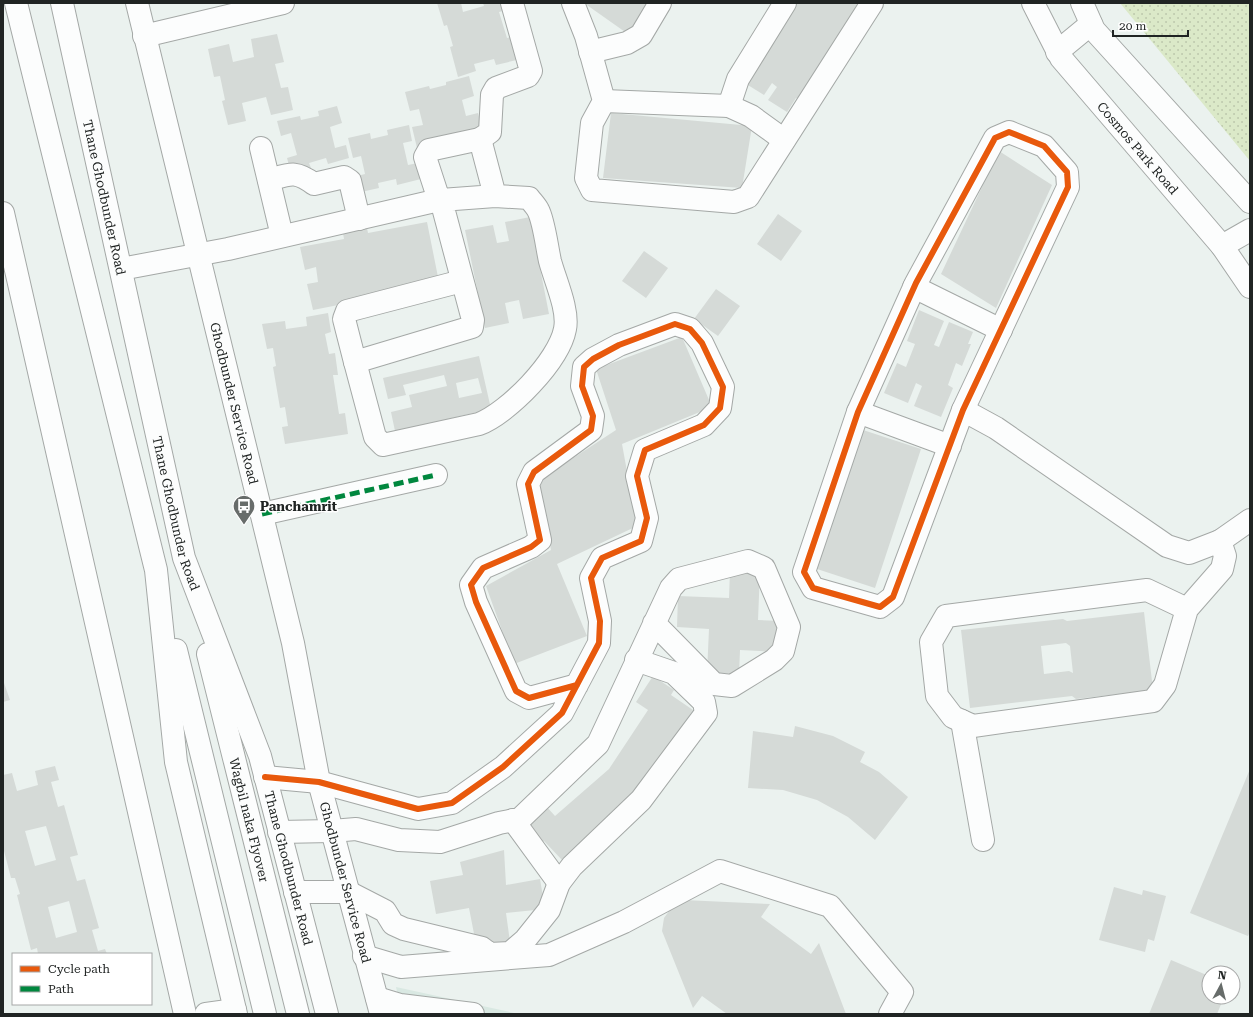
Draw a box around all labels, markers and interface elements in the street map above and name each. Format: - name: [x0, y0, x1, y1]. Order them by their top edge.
- scale bar: [1113, 12, 1188, 38]
- text: 20 m: [1119, 19, 1146, 33]
- street label: Cosmos Park Road: [1094, 99, 1182, 198]
- street label: Thane Ghodbunder Road: [80, 118, 129, 277]
- street label: Ghodbunder Service Road: [207, 321, 261, 487]
- street label: Thane Ghodbunder Road: [149, 435, 203, 593]
- bus stop icon: Panchamrit: [231, 493, 257, 526]
- place label: Panchamrit: [260, 499, 338, 514]
- street label: Wagbil naka Flyover: [226, 756, 272, 884]
- street label: Thane Ghodbunder Road: [261, 789, 316, 947]
- street label: Ghodbunder Service Road: [317, 800, 374, 965]
- legend: [12, 953, 152, 1005]
- text: Cycle path: [48, 962, 110, 976]
- north arrow: [1201, 965, 1241, 1005]
- text: N: [1217, 969, 1228, 983]
- text: Path: [48, 982, 74, 996]

